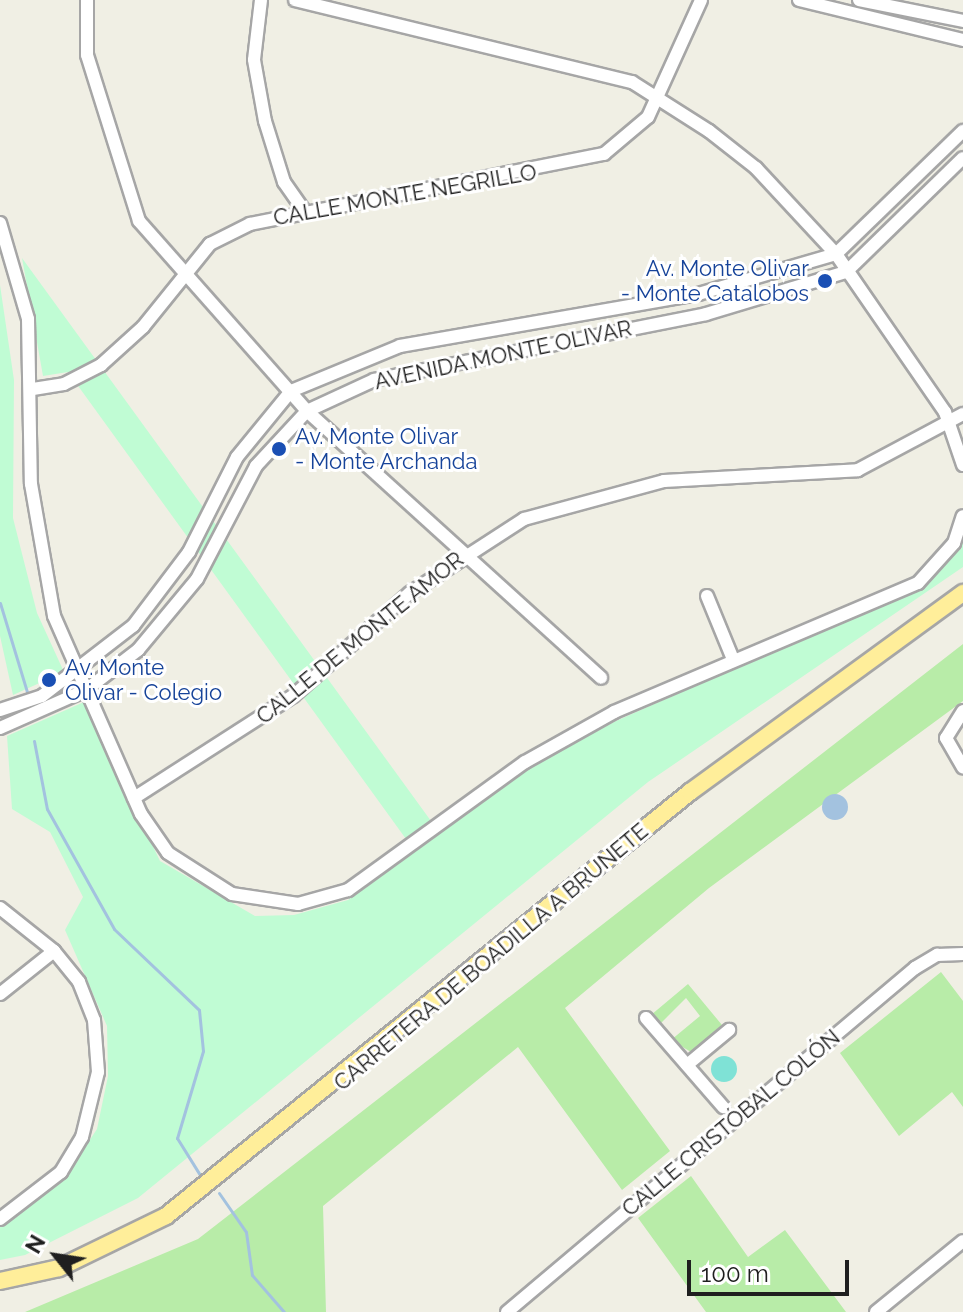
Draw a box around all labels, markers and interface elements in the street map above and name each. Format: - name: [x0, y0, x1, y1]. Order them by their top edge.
- street label: CALLE MONTE NEGRILLO: [271, 159, 539, 231]
- place label: Av. Monte Olivar - Monte Catalobos: [621, 255, 809, 306]
- marker: Av. Monte Olivar - Monte Catalobos: [816, 272, 834, 290]
- street label: AVENIDA MONTE OLIVAR: [372, 315, 634, 395]
- place label: Av. Monte Olivar - Monte Archanda: [295, 423, 478, 474]
- marker: Av. Monte Olivar - Monte Archanda: [270, 440, 288, 458]
- street label: CALLE DE MONTE AMOR: [251, 546, 469, 730]
- place label: Av. Monte Olivar - Colegio: [65, 654, 223, 706]
- marker: Av. Monte Olivar - Colegio: [40, 671, 58, 689]
- street label: CARRETERA DE BOADILLA A BRUNETE: [328, 817, 654, 1097]
- street label: CALLE CRISTÓBAL COLÓN: [616, 1024, 846, 1222]
- north arrow: [16, 1216, 96, 1296]
- text: N: [20, 1230, 51, 1258]
- scale bar: [691, 1244, 853, 1294]
- text: 100 m: [701, 1259, 769, 1288]

